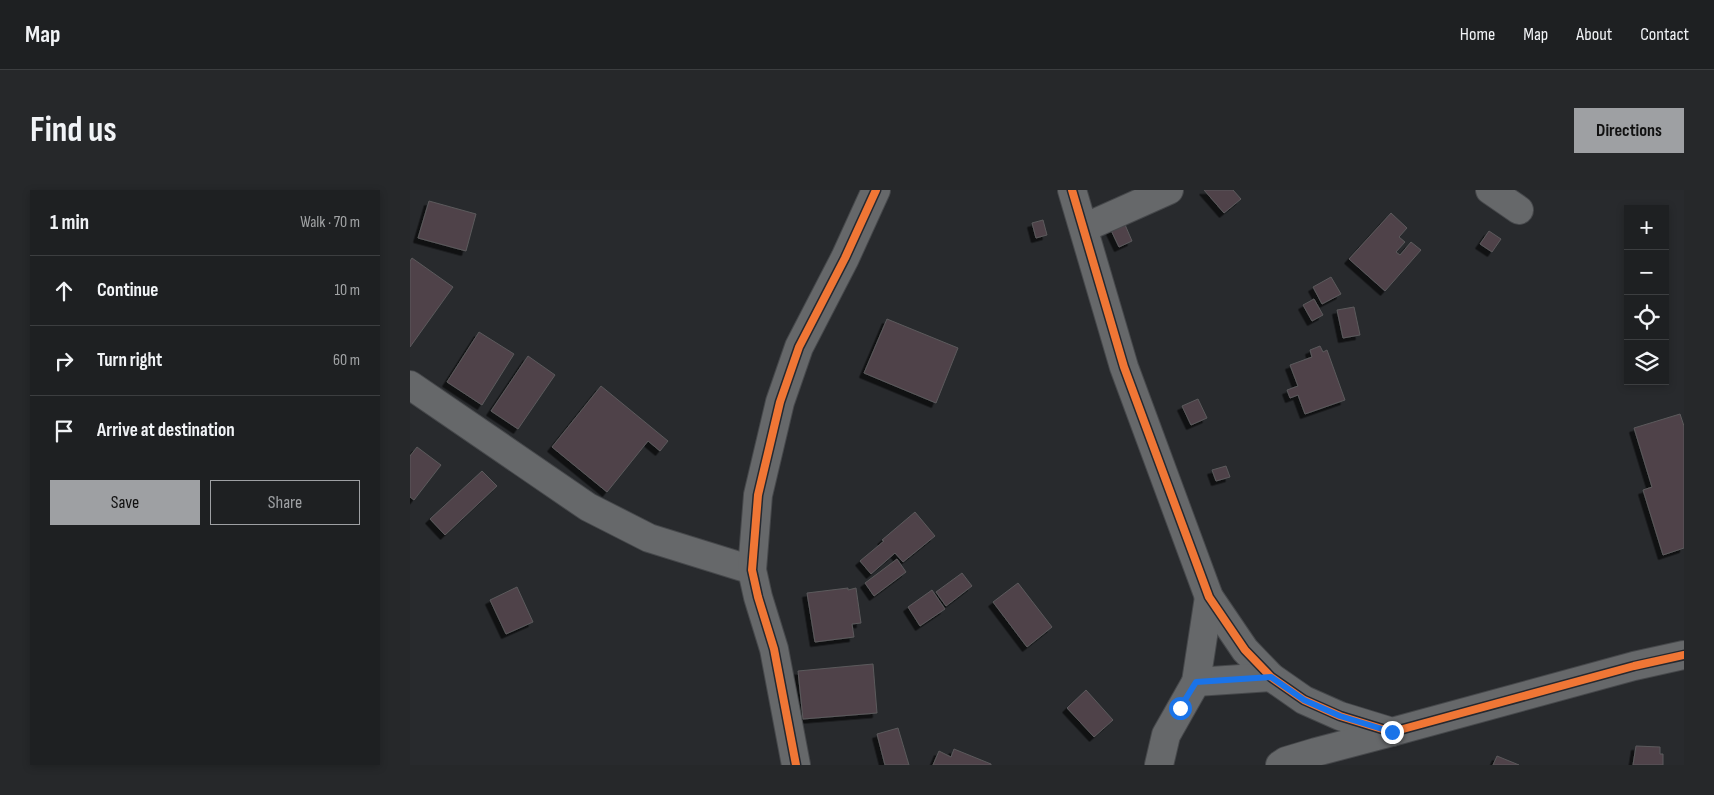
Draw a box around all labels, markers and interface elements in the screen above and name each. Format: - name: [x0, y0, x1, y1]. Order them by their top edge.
- text: Map: [25, 20, 60, 49]
- text: Home: [1460, 24, 1495, 45]
- text: Map: [1523, 24, 1548, 45]
- text: About: [1576, 24, 1612, 45]
- text: Contact: [1640, 24, 1689, 45]
- button: Directions: [1574, 108, 1684, 153]
- text: Find us: [30, 109, 117, 152]
- map controls: [1624, 205, 1669, 385]
- button: +: [1624, 205, 1669, 250]
- text: 1 min: [50, 210, 89, 235]
- text: Walk · 70 m: [300, 213, 360, 232]
- button: −: [1624, 250, 1669, 295]
- icon: ahead: [50, 277, 78, 305]
- text: Continue: [97, 279, 158, 302]
- text: 10 m: [334, 281, 360, 300]
- button: locate: [1624, 295, 1669, 340]
- button: layers: [1624, 340, 1669, 385]
- icon: right: [50, 347, 78, 375]
- text: Turn right: [97, 349, 162, 372]
- text: 60 m: [333, 351, 360, 370]
- icon: arrive: [50, 417, 78, 445]
- text: Arrive at destination: [97, 419, 235, 442]
- button: Save: [50, 480, 200, 525]
- button: Share: [210, 480, 360, 525]
- route start: [1169, 697, 1192, 720]
- route end: [1381, 721, 1404, 744]

